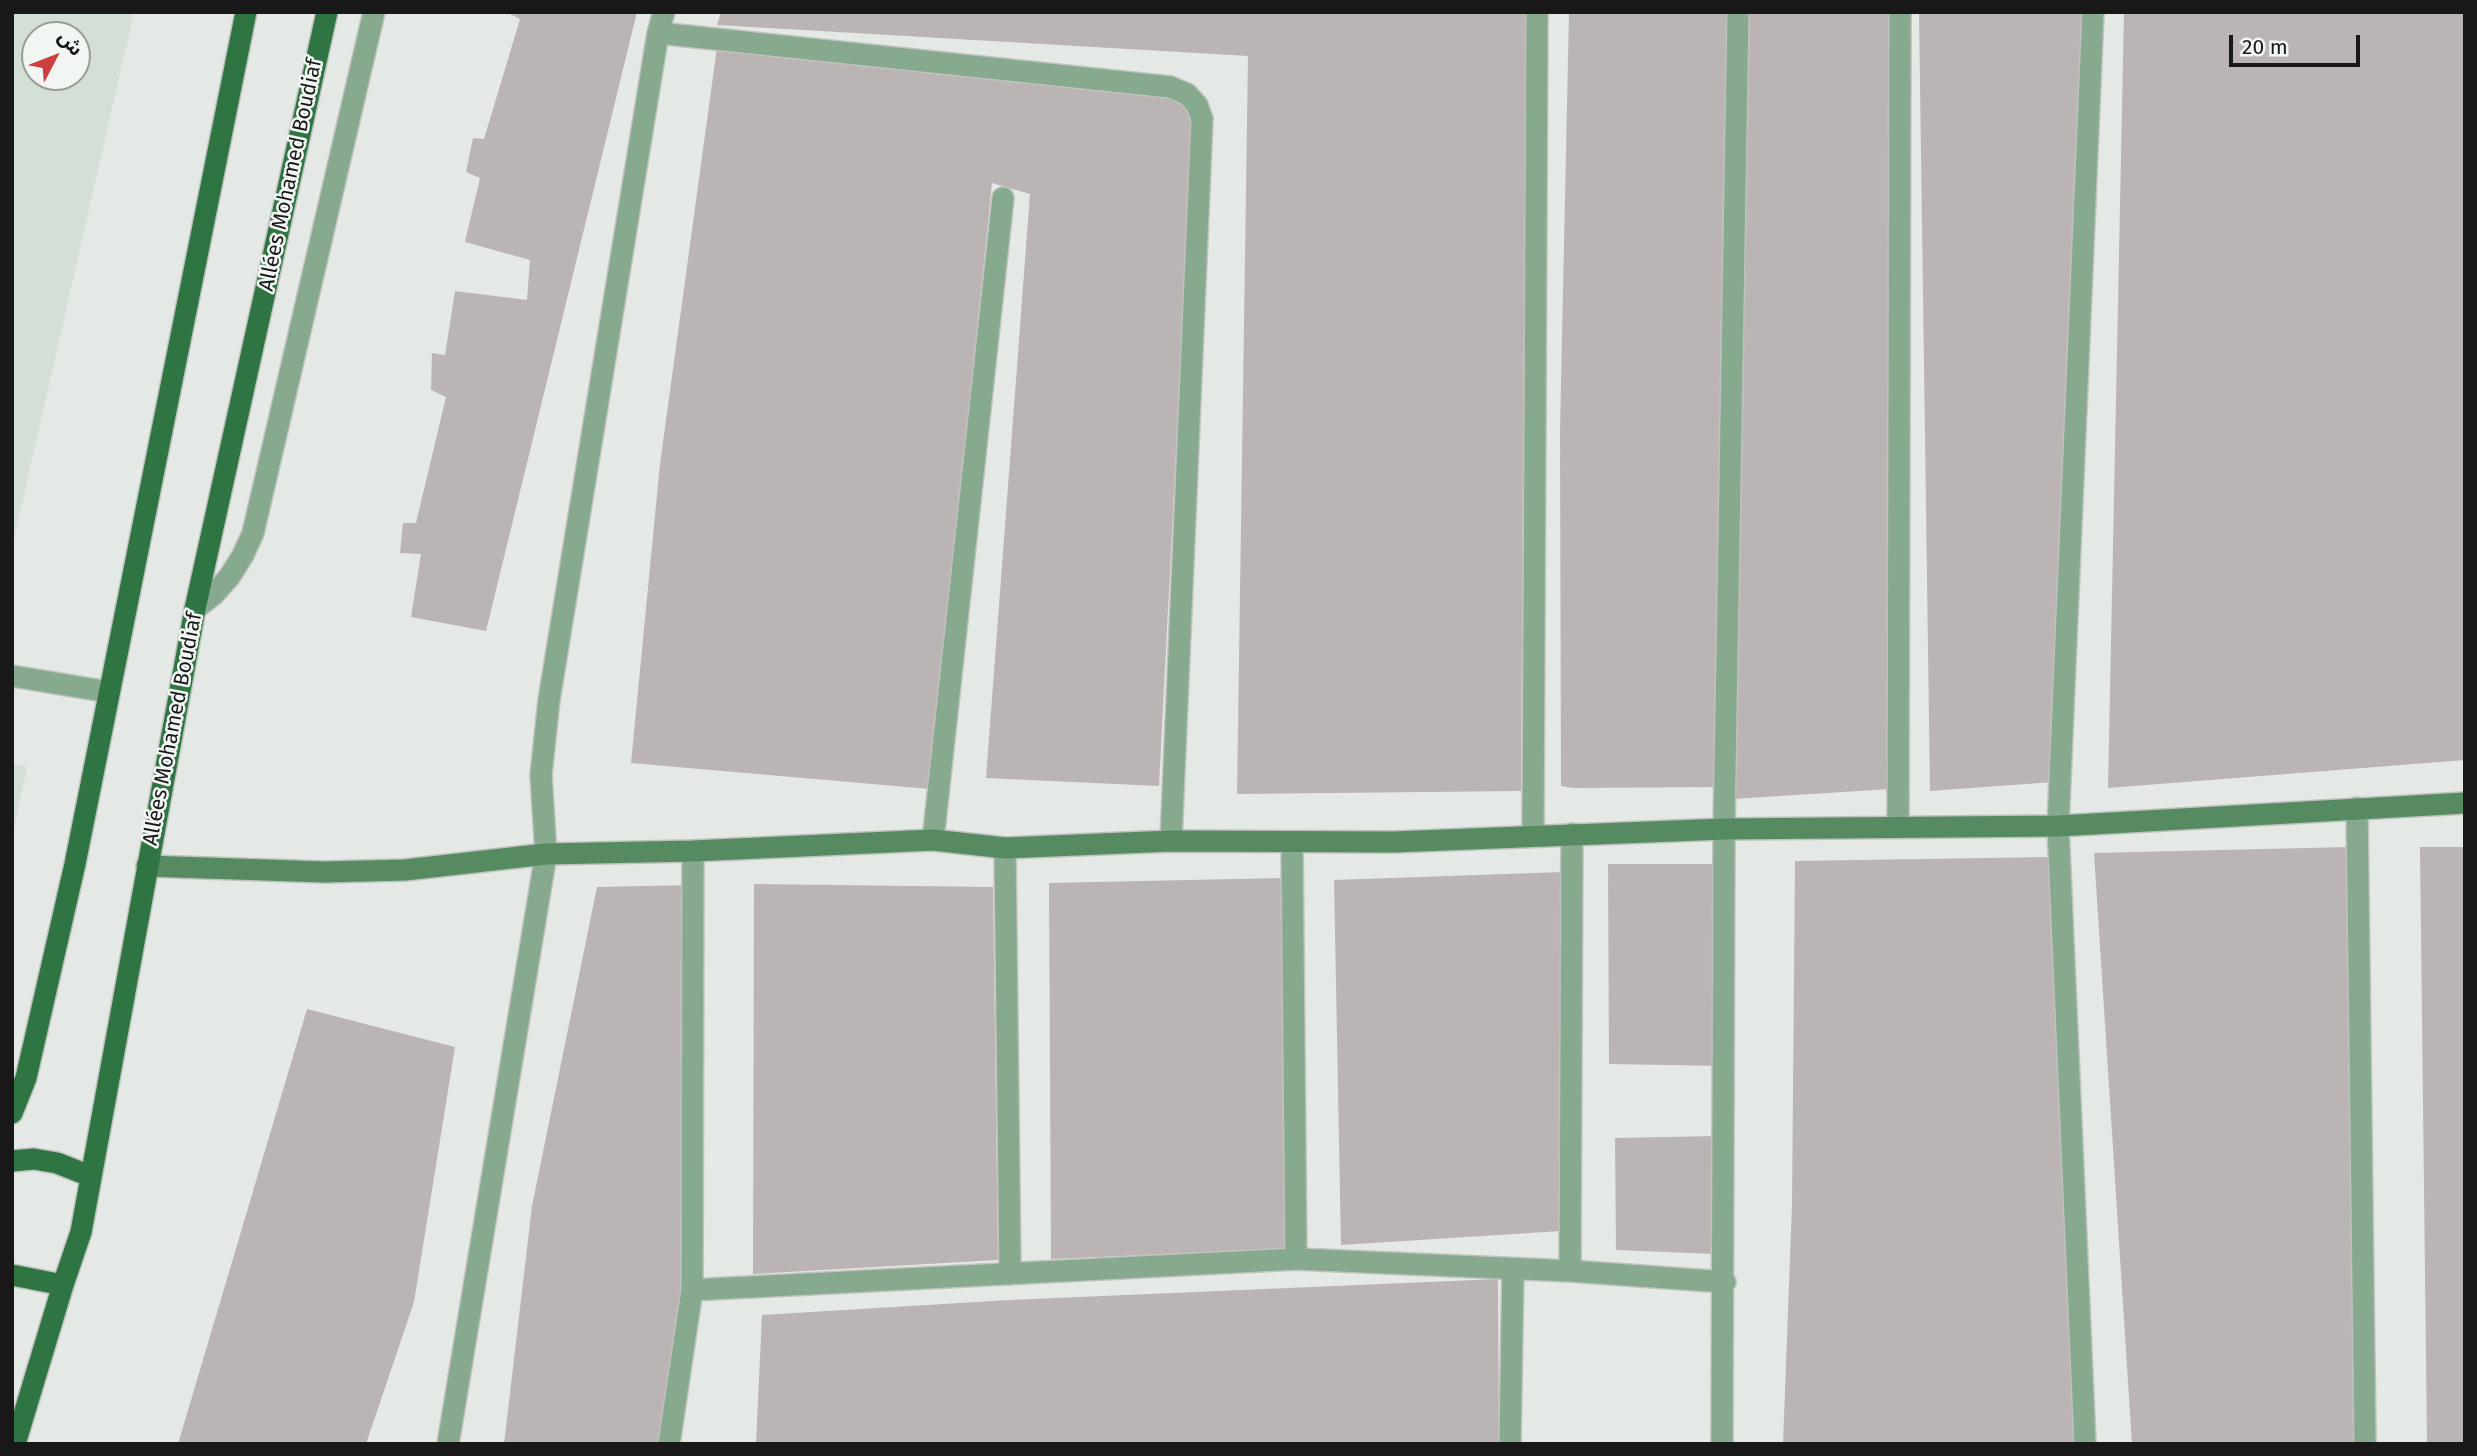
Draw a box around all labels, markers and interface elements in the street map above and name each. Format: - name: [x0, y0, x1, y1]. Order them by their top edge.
- north arrow: [21, 21, 91, 91]
- scale bar: [2232, 21, 2363, 65]
- text: ش: [53, 26, 88, 60]
- text: 20 m: [2242, 34, 2288, 60]
- street label: Allées Mohamed Boudiaf: [254, 57, 328, 293]
- street label: Allées Mohamed Boudiaf: [138, 610, 208, 848]

